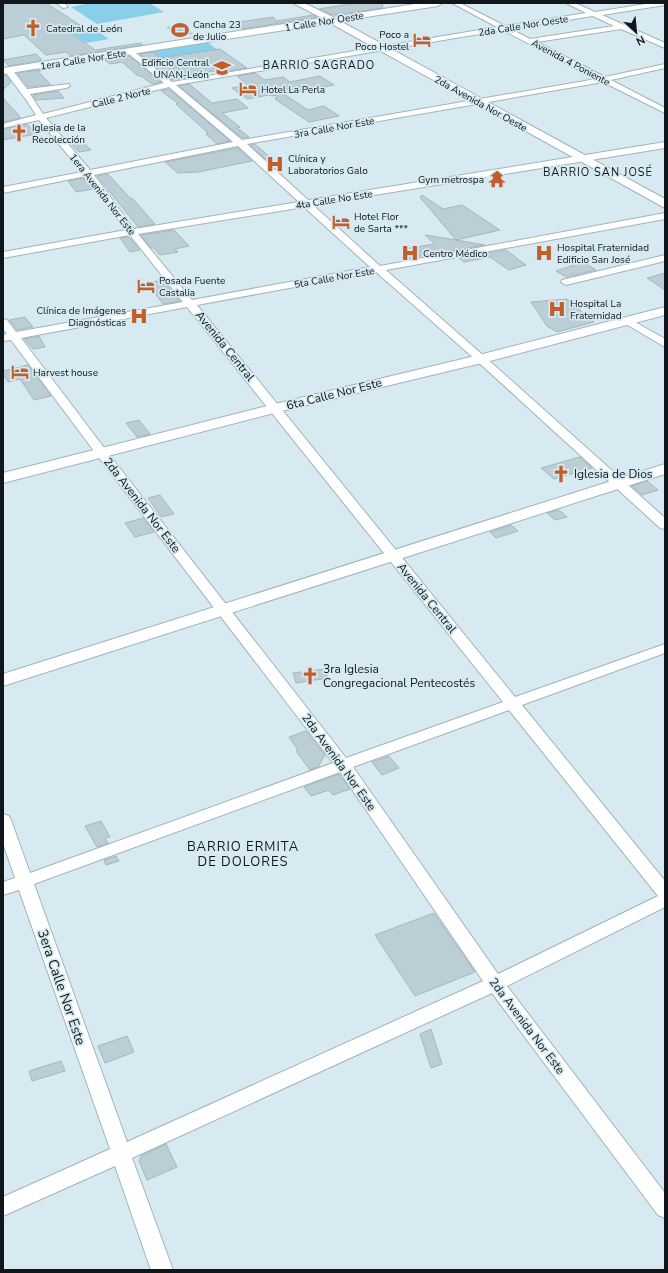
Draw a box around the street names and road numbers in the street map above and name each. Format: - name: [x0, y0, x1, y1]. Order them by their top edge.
- street label: 1 Calle Nor Oeste: [284, 9, 365, 35]
- street label: 2da Calle Nor Oeste: [477, 12, 569, 40]
- street label: Avenida 4 Poniente: [529, 36, 612, 90]
- street label: 1era Calle Nor Este: [39, 46, 127, 74]
- street label: 2da Avenida Nor Oeste: [431, 72, 530, 135]
- street label: Calle 2 Norte: [91, 84, 152, 112]
- street label: 3ra Calle Nor Este: [293, 114, 375, 142]
- street label: 1era Avenida Nor Este: [66, 151, 139, 238]
- street label: 4ta Calle No Este: [295, 187, 374, 213]
- street label: 5ta Calle Nor Este: [293, 264, 375, 292]
- street label: Avenida Central: [192, 307, 259, 385]
- street label: 6ta Calle Nor Este: [285, 374, 383, 414]
- street label: 2da Avenida Nor Este: [100, 454, 184, 556]
- street label: Avenida Central: [394, 559, 461, 637]
- street label: 2da Avenida Nor Este: [298, 710, 380, 814]
- street label: 3era Calle Nor Este: [33, 927, 90, 1048]
- street label: 2da Avenida Nor Este: [486, 975, 568, 1077]

